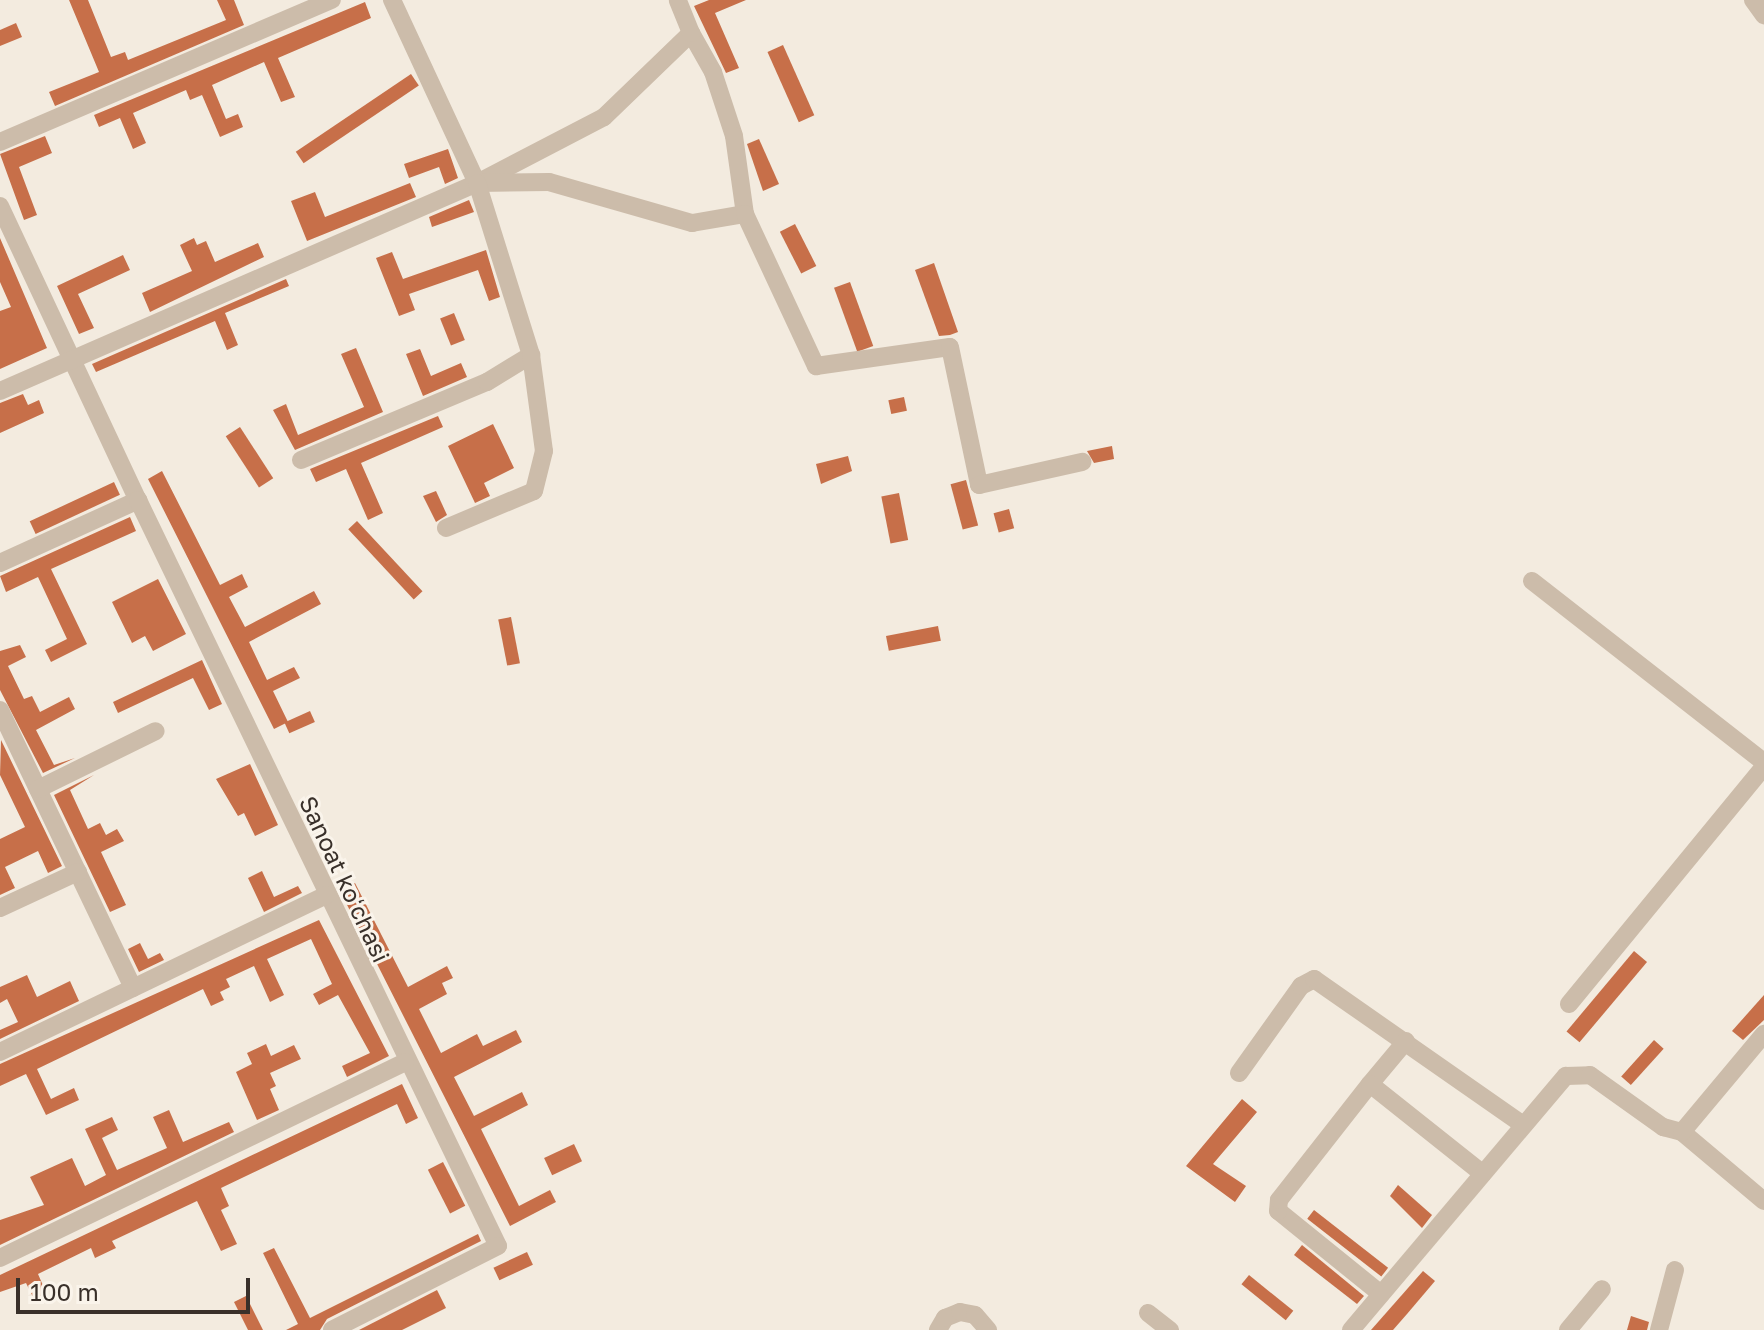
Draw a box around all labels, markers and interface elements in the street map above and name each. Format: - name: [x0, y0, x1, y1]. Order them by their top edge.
- street label: Sanoat koʻchasi: [294, 791, 396, 967]
- scale bar: [20, 1262, 254, 1312]
- text: 100 m: [30, 1277, 99, 1306]

